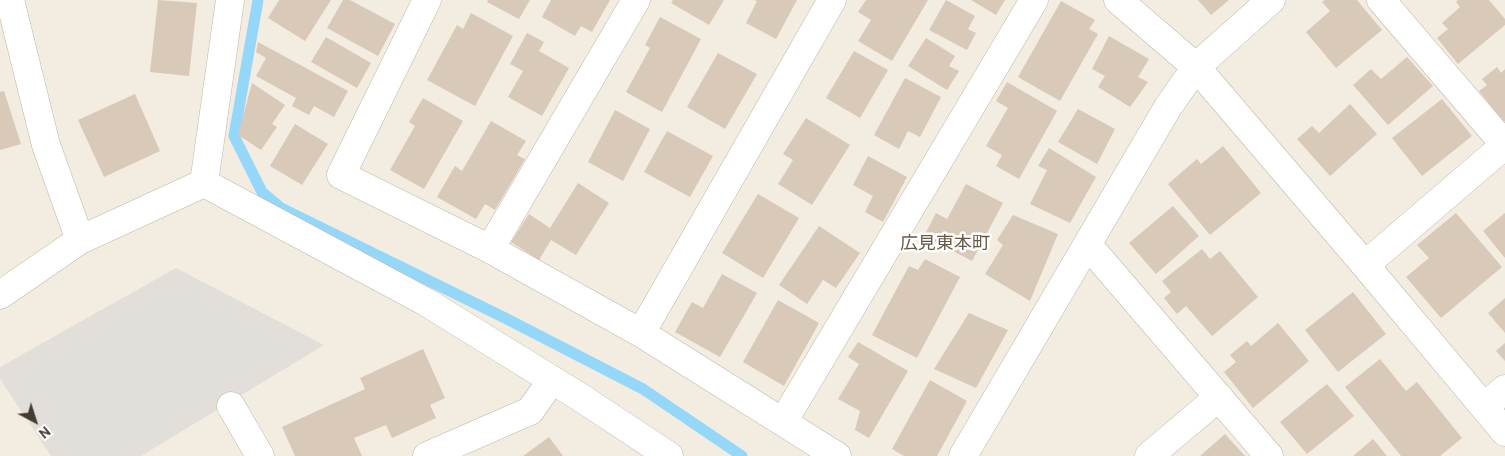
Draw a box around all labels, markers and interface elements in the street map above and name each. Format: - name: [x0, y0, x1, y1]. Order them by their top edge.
- district label: 広見東本町: [900, 233, 990, 255]
- north arrow: [10, 396, 60, 446]
- text: N: [35, 422, 54, 443]

